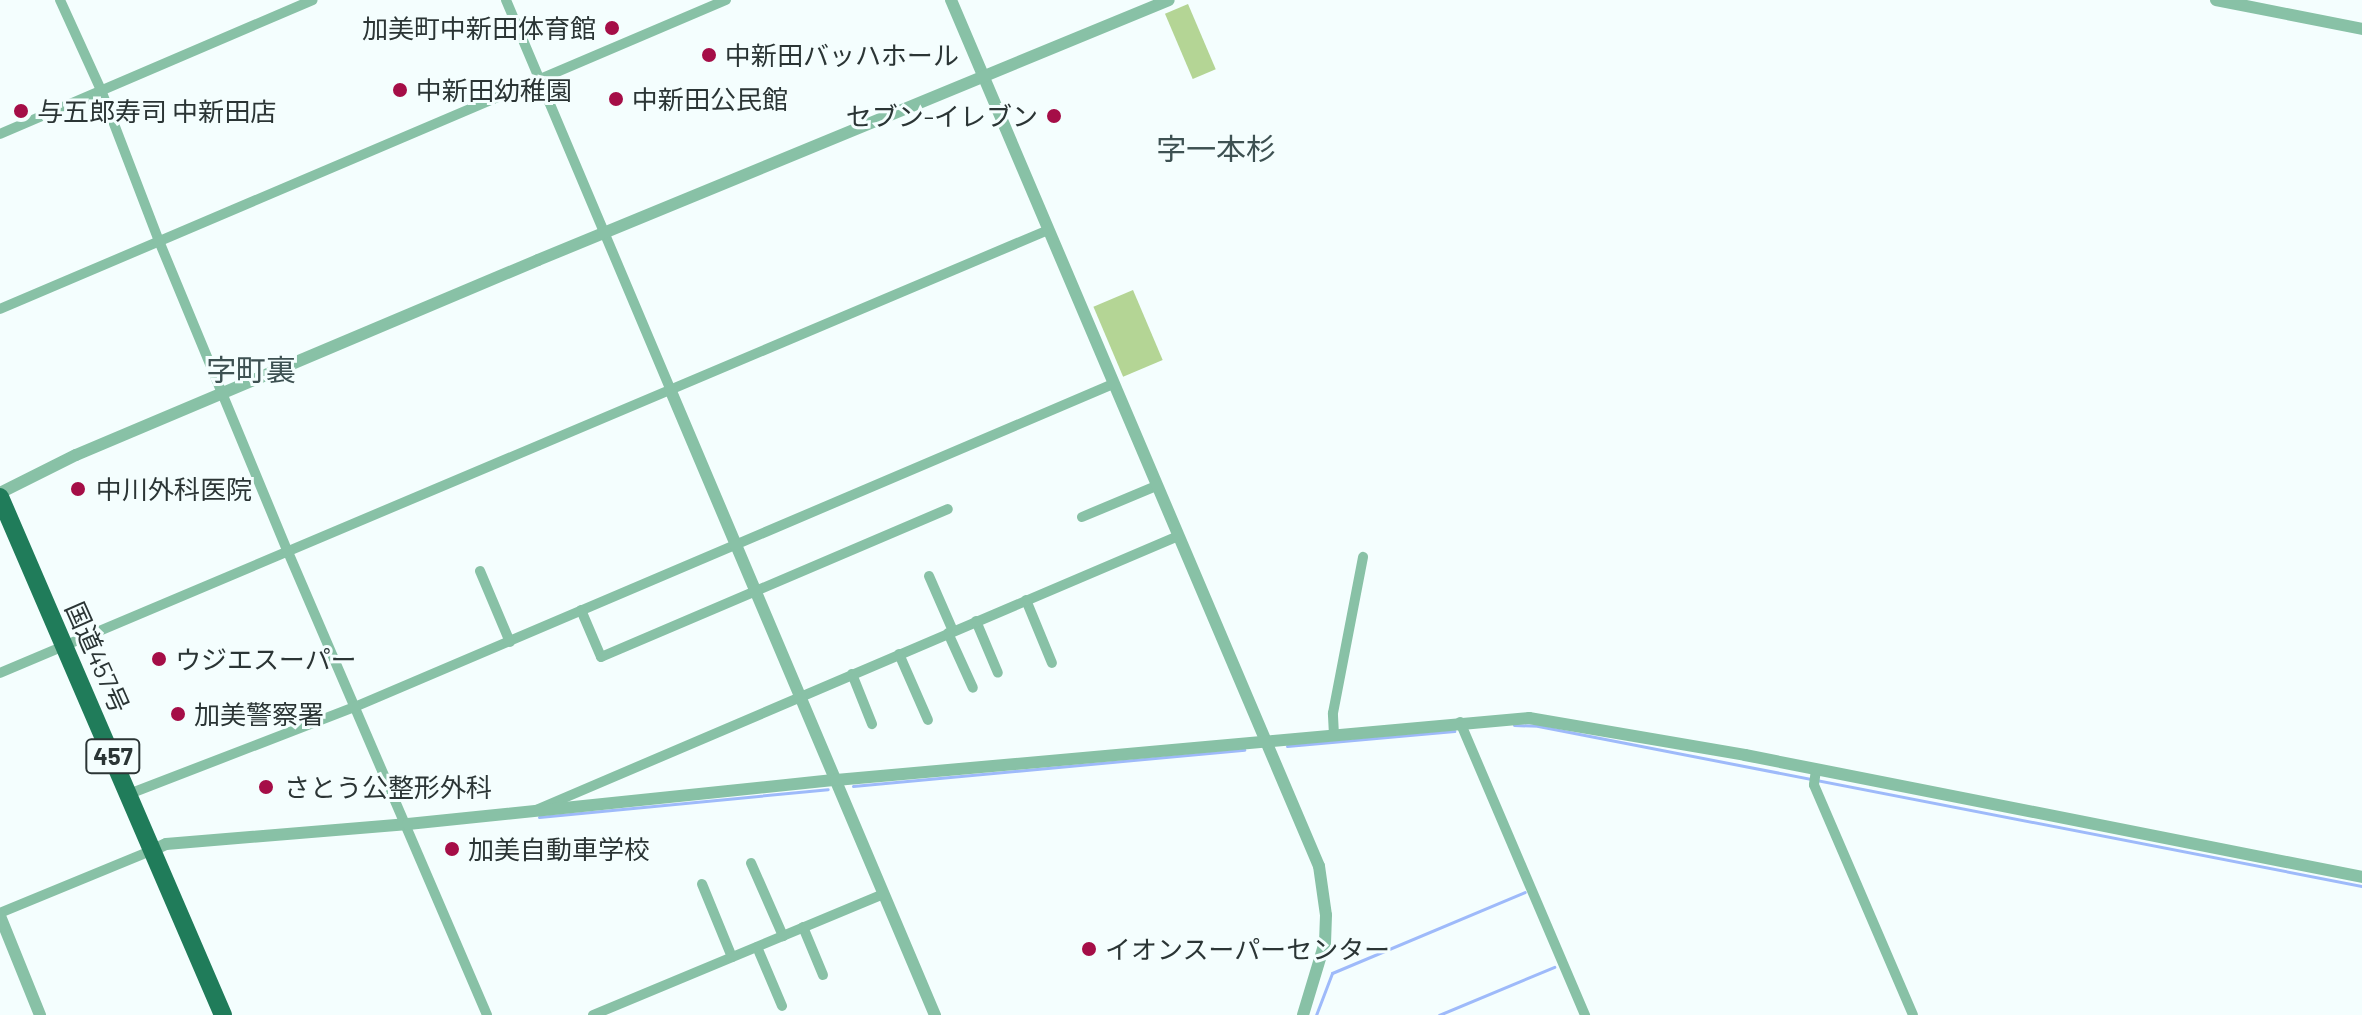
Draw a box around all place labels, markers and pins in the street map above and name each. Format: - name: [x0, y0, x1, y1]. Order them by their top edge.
- place label: 加美町中新田体育館: [362, 12, 596, 44]
- marker: 加美町中新田体育館: [603, 19, 621, 37]
- place label: 中新田バッハホール: [725, 39, 959, 71]
- marker: 中新田バッハホール: [700, 46, 718, 64]
- place label: 中新田幼稚園: [416, 74, 572, 106]
- marker: 中新田幼稚園: [391, 81, 409, 99]
- place label: 中新田公民館: [632, 83, 788, 115]
- marker: 中新田公民館: [607, 90, 625, 108]
- place label: 与五郎寿司 中新田店: [37, 95, 276, 127]
- place label: セブン-イレブン: [846, 100, 1038, 132]
- marker: 与五郎寿司 中新田店: [12, 102, 30, 120]
- marker: セブン-イレブン: [1045, 107, 1063, 125]
- place label: 中川外科医院: [96, 473, 252, 505]
- marker: 中川外科医院: [67, 478, 89, 500]
- place label: ウジエスーパー: [175, 643, 357, 675]
- marker: ウジエスーパー: [150, 650, 168, 668]
- place label: 加美警察署: [194, 698, 324, 730]
- marker: 加美警察署: [169, 705, 187, 723]
- place label: さとう公整形外科: [284, 771, 492, 803]
- marker: さとう公整形外科: [255, 776, 277, 798]
- place label: 加美自動車学校: [468, 833, 650, 865]
- marker: 加美自動車学校: [443, 840, 461, 858]
- place label: イオンスーパーセンター: [1105, 933, 1391, 965]
- marker: イオンスーパーセンター: [1080, 940, 1098, 958]

